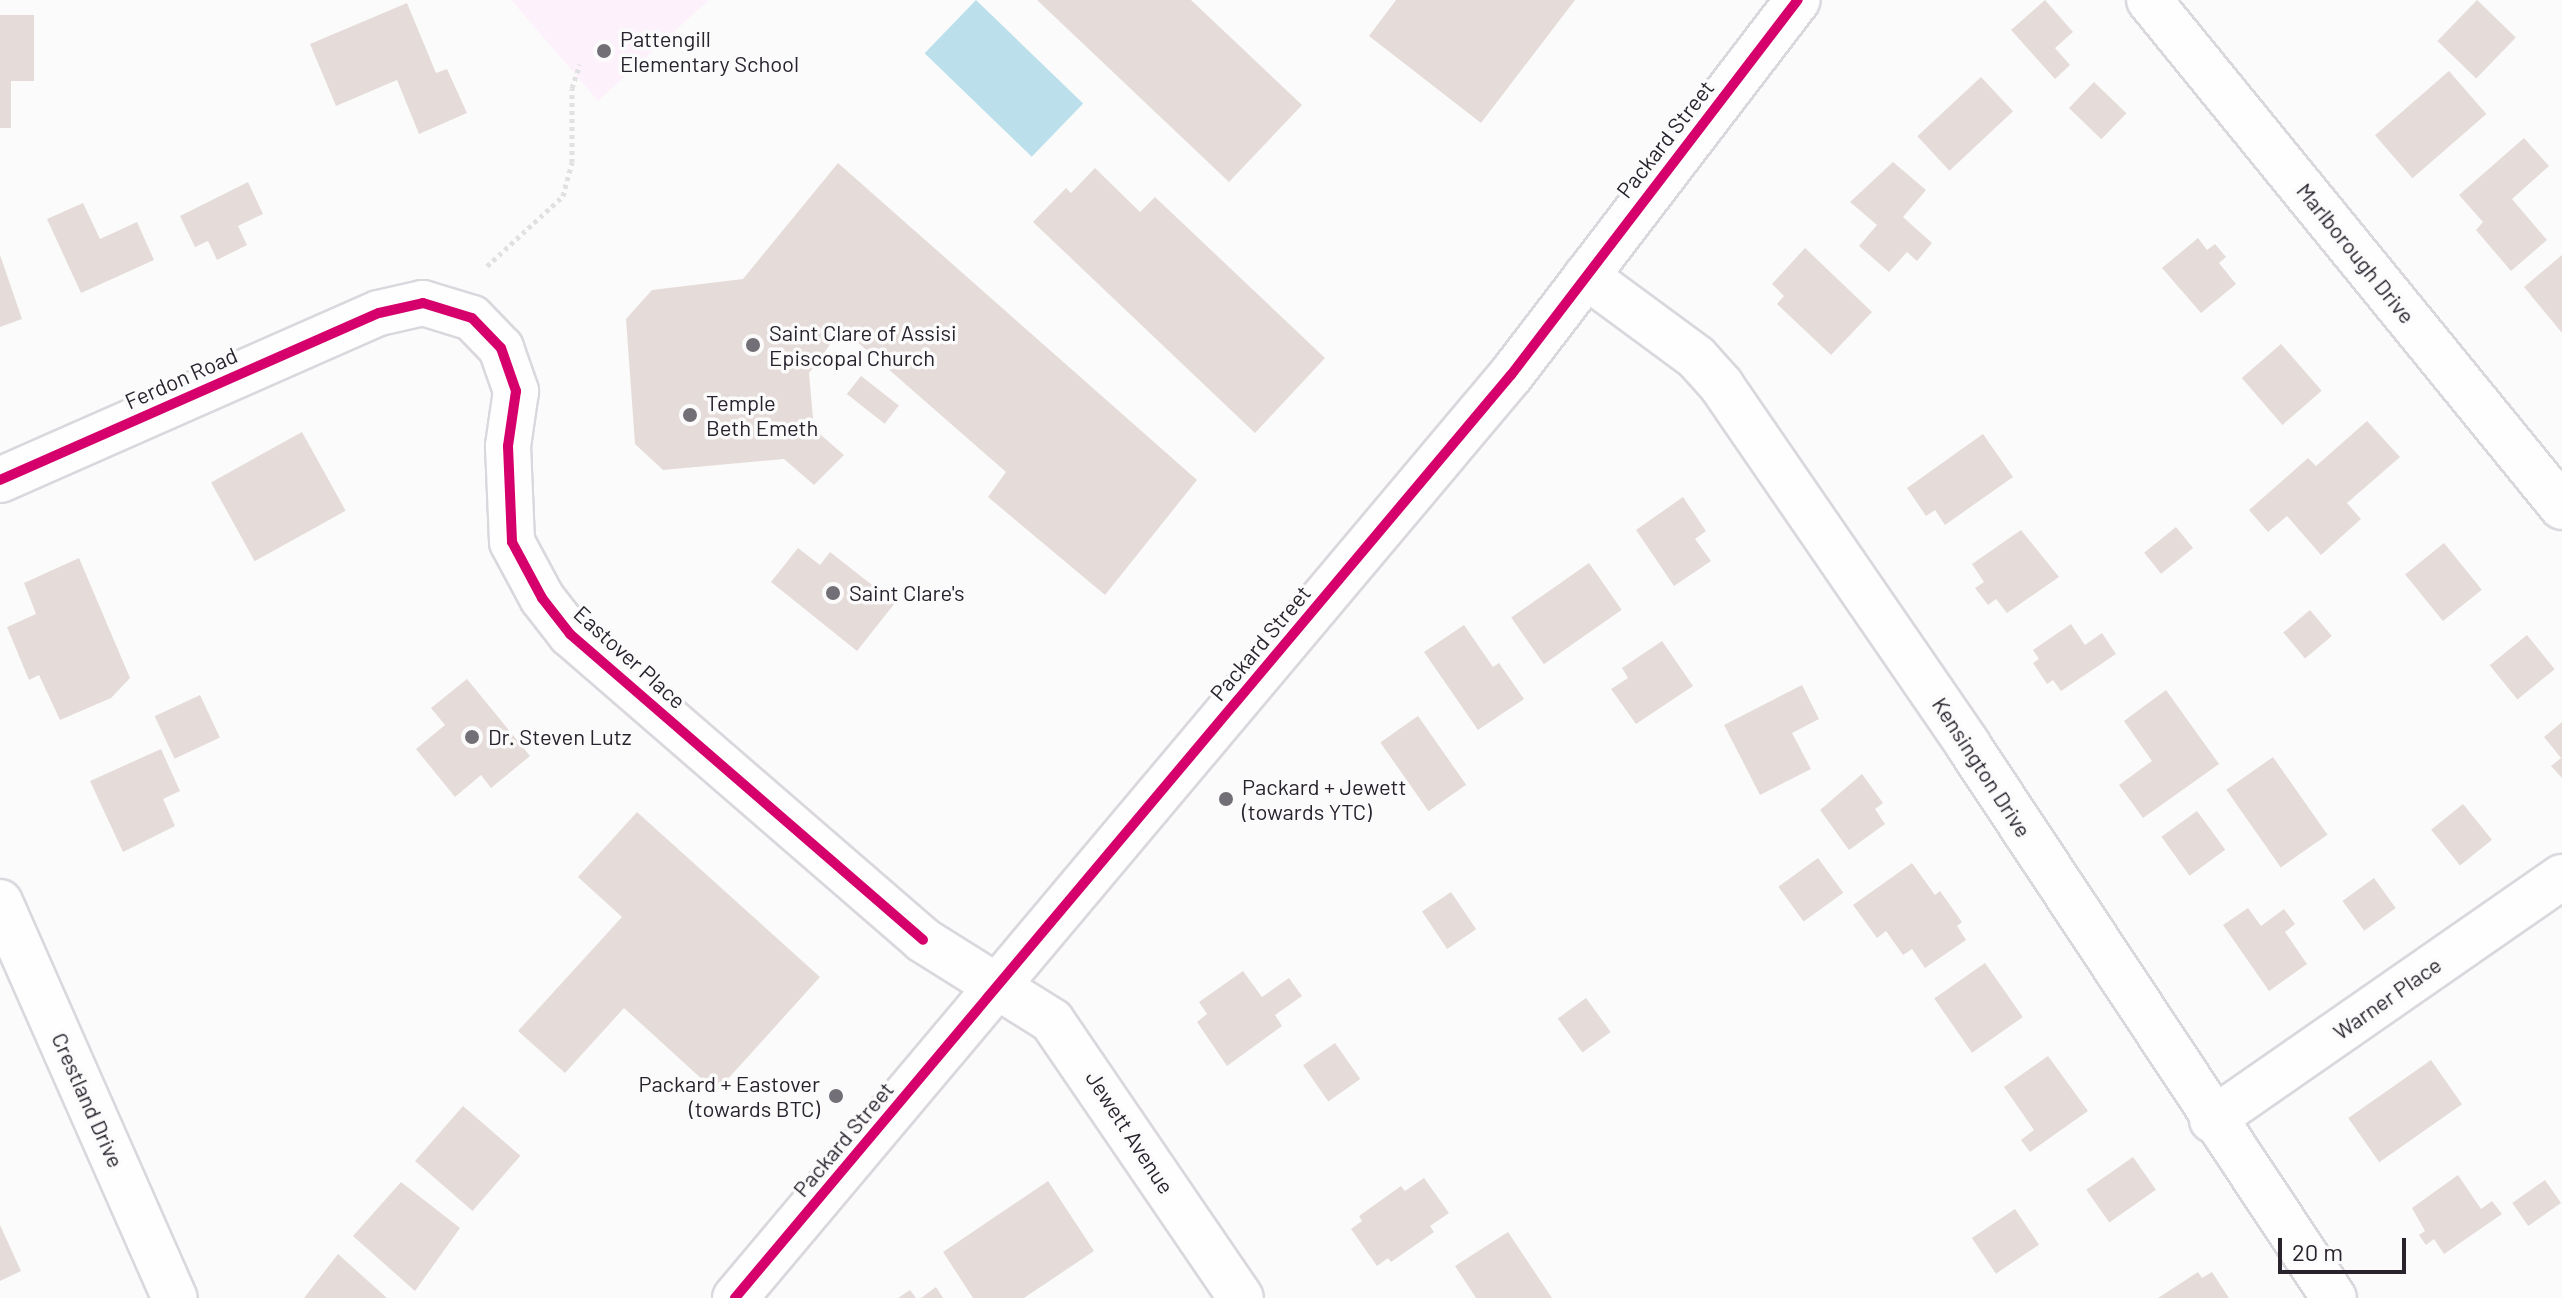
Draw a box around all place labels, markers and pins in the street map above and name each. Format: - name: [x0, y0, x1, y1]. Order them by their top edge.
- place label: Pattengill Elementary School: [620, 25, 799, 76]
- marker: Pattengill Elementary School: [595, 42, 613, 60]
- place label: Saint Clare of Assisi Episcopal Church: [769, 319, 957, 370]
- marker: Saint Clare of Assisi Episcopal Church: [744, 336, 762, 354]
- place label: Temple Beth Emeth: [706, 389, 818, 440]
- marker: Temple Beth Emeth: [681, 406, 699, 424]
- place label: Saint Clare's: [849, 580, 965, 606]
- marker: Saint Clare's: [824, 584, 842, 602]
- place label: Dr. Steven Lutz: [488, 724, 631, 750]
- marker: Dr. Steven Lutz: [463, 728, 481, 746]
- place label: Packard + Jewett (towards YTC): [1242, 773, 1407, 824]
- marker: Packard + Jewett (towards YTC): [1217, 790, 1235, 808]
- place label: Packard + Eastover (towards BTC): [638, 1070, 820, 1122]
- marker: Packard + Eastover (towards BTC): [827, 1087, 845, 1105]

